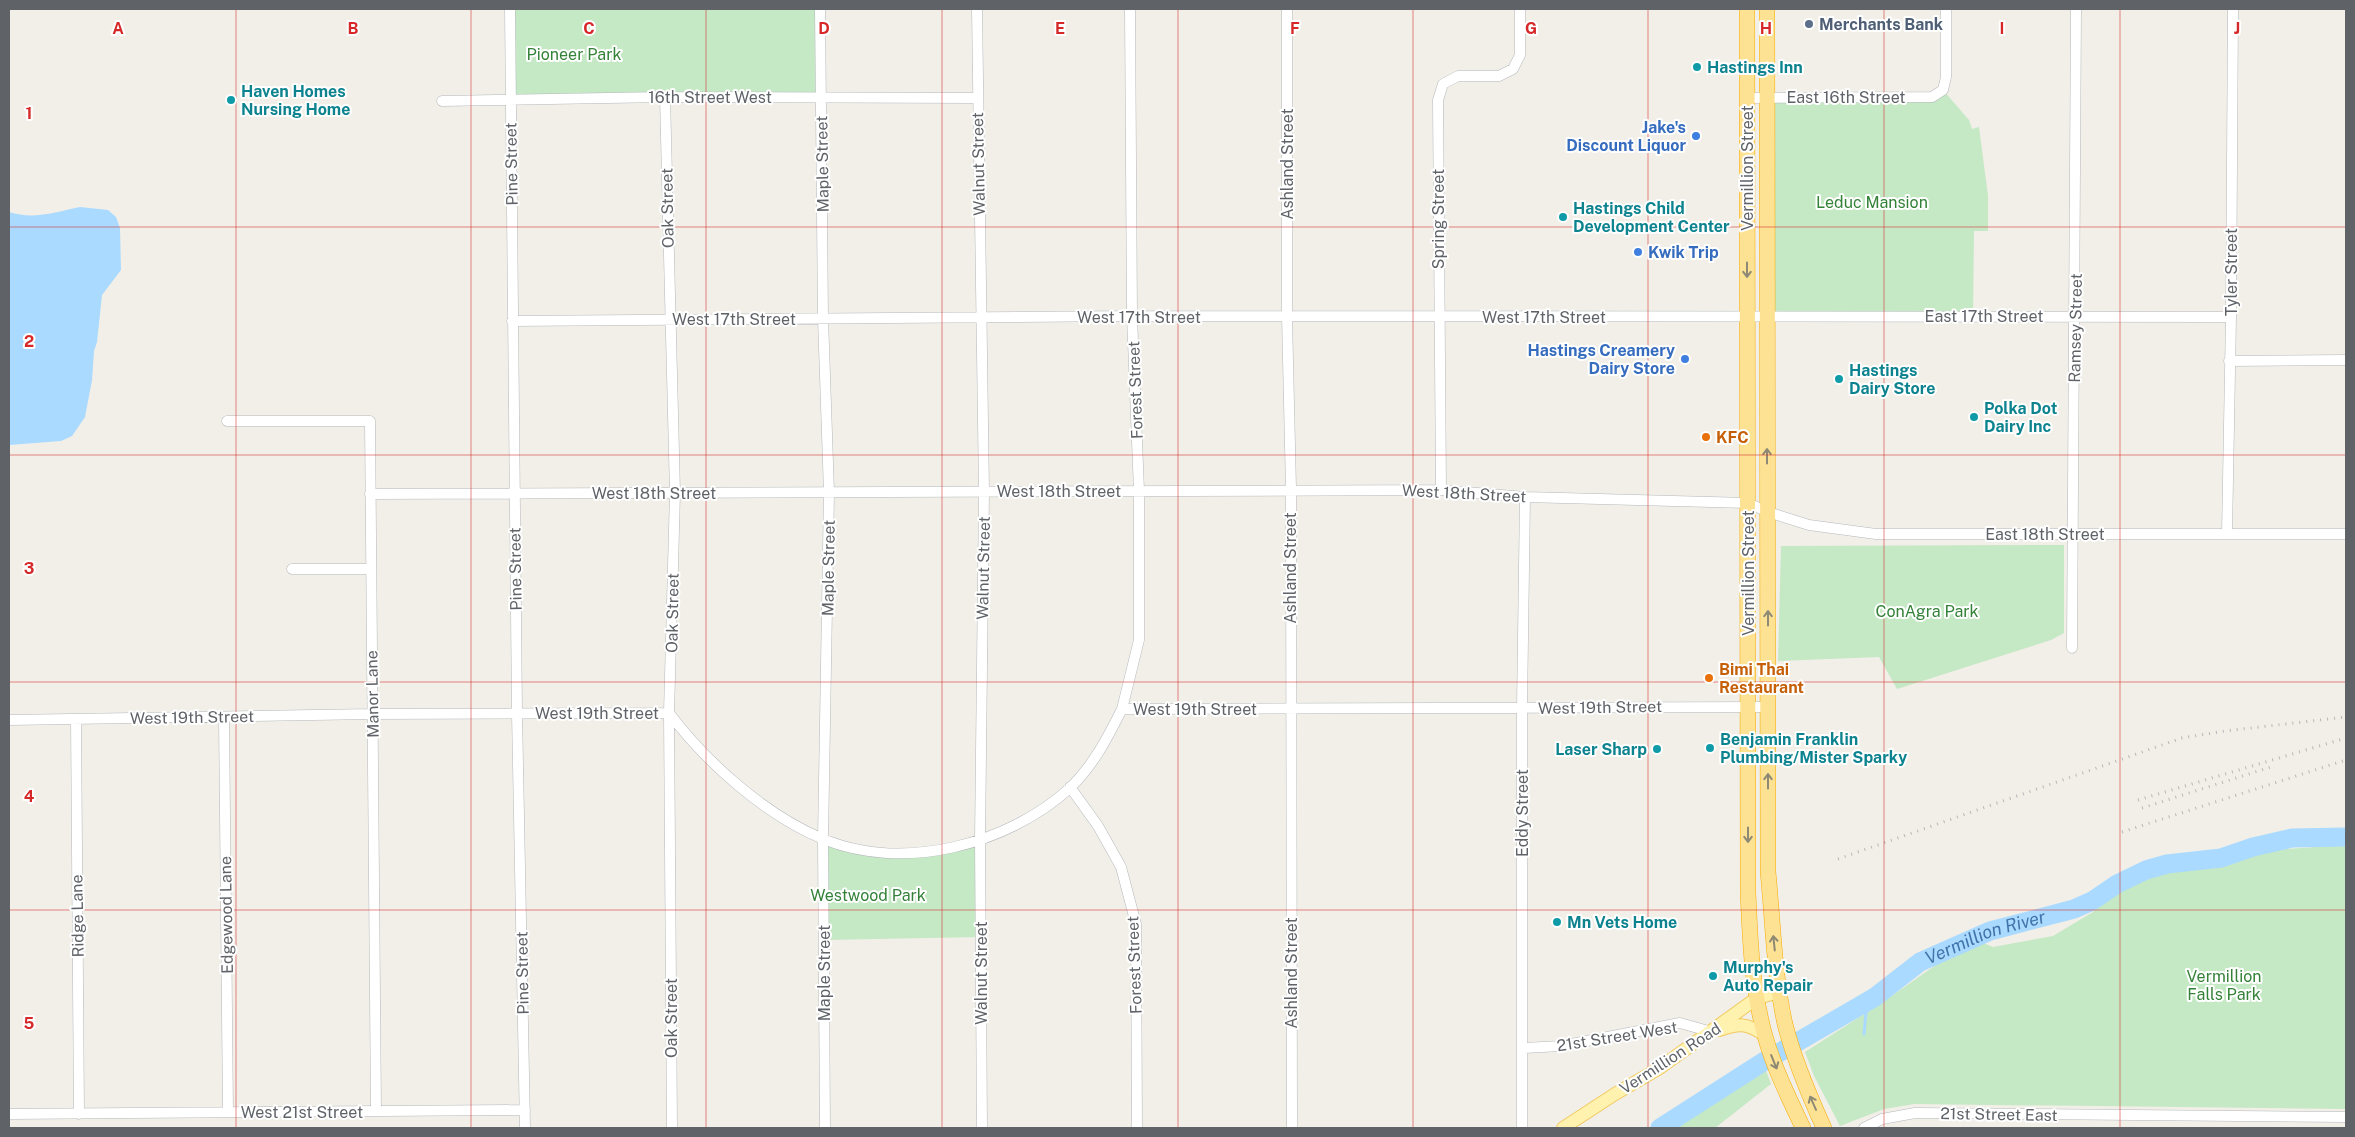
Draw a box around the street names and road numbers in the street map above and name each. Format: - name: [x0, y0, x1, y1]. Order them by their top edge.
- street label: 16th Street West: [648, 88, 772, 107]
- street label: East 16th Street: [1786, 88, 1906, 107]
- street label: Vermillion Street: [1738, 105, 1757, 231]
- street label: Ashland Street: [1278, 108, 1297, 220]
- street label: Walnut Street: [968, 112, 989, 216]
- street label: Maple Street: [812, 116, 833, 212]
- street label: Pine Street: [501, 122, 522, 206]
- street label: Oak Street: [657, 168, 678, 248]
- street label: Spring Street: [1429, 169, 1448, 269]
- street label: Tyler Street: [2222, 228, 2241, 316]
- street label: Ramsey Street: [2065, 273, 2086, 383]
- street label: East 17th Street: [1925, 307, 2043, 326]
- street label: West 17th Street: [1077, 308, 1201, 327]
- street label: West 17th Street: [1482, 308, 1606, 327]
- street label: West 17th Street: [672, 310, 796, 329]
- street label: Forest Street: [1124, 341, 1147, 439]
- street label: West 18th Street: [1401, 481, 1527, 506]
- street label: West 18th Street: [997, 482, 1121, 501]
- street label: West 18th Street: [592, 484, 716, 503]
- street label: Vermillion Street: [1739, 510, 1758, 636]
- street label: Ashland Street: [1281, 512, 1300, 624]
- street label: Walnut Street: [973, 516, 994, 620]
- street label: Maple Street: [818, 520, 839, 616]
- street label: East 18th Street: [1985, 525, 2105, 544]
- street label: Pine Street: [505, 527, 526, 611]
- street label: Oak Street: [662, 573, 683, 653]
- street label: Manor Lane: [362, 650, 383, 738]
- street label: West 19th Street: [1538, 697, 1662, 718]
- street label: West 19th Street: [1133, 700, 1257, 719]
- street label: West 19th Street: [535, 704, 659, 723]
- street label: West 19th Street: [130, 707, 254, 728]
- street label: Eddy Street: [1513, 769, 1532, 857]
- street label: Edgewood Lane: [216, 856, 237, 974]
- street label: Ridge Lane: [67, 874, 88, 958]
- street label: Forest Street: [1123, 916, 1146, 1014]
- street label: Ashland Street: [1282, 917, 1301, 1029]
- street label: Walnut Street: [972, 921, 991, 1025]
- street label: Maple Street: [815, 925, 834, 1021]
- street label: Pine Street: [512, 931, 533, 1015]
- street label: Oak Street: [662, 978, 681, 1058]
- street label: 21st Street West: [1555, 1018, 1679, 1055]
- street label: Vermillion Road: [1616, 1019, 1724, 1098]
- street label: West 21st Street: [241, 1103, 363, 1122]
- street label: 21st Street East: [1940, 1104, 2058, 1125]

